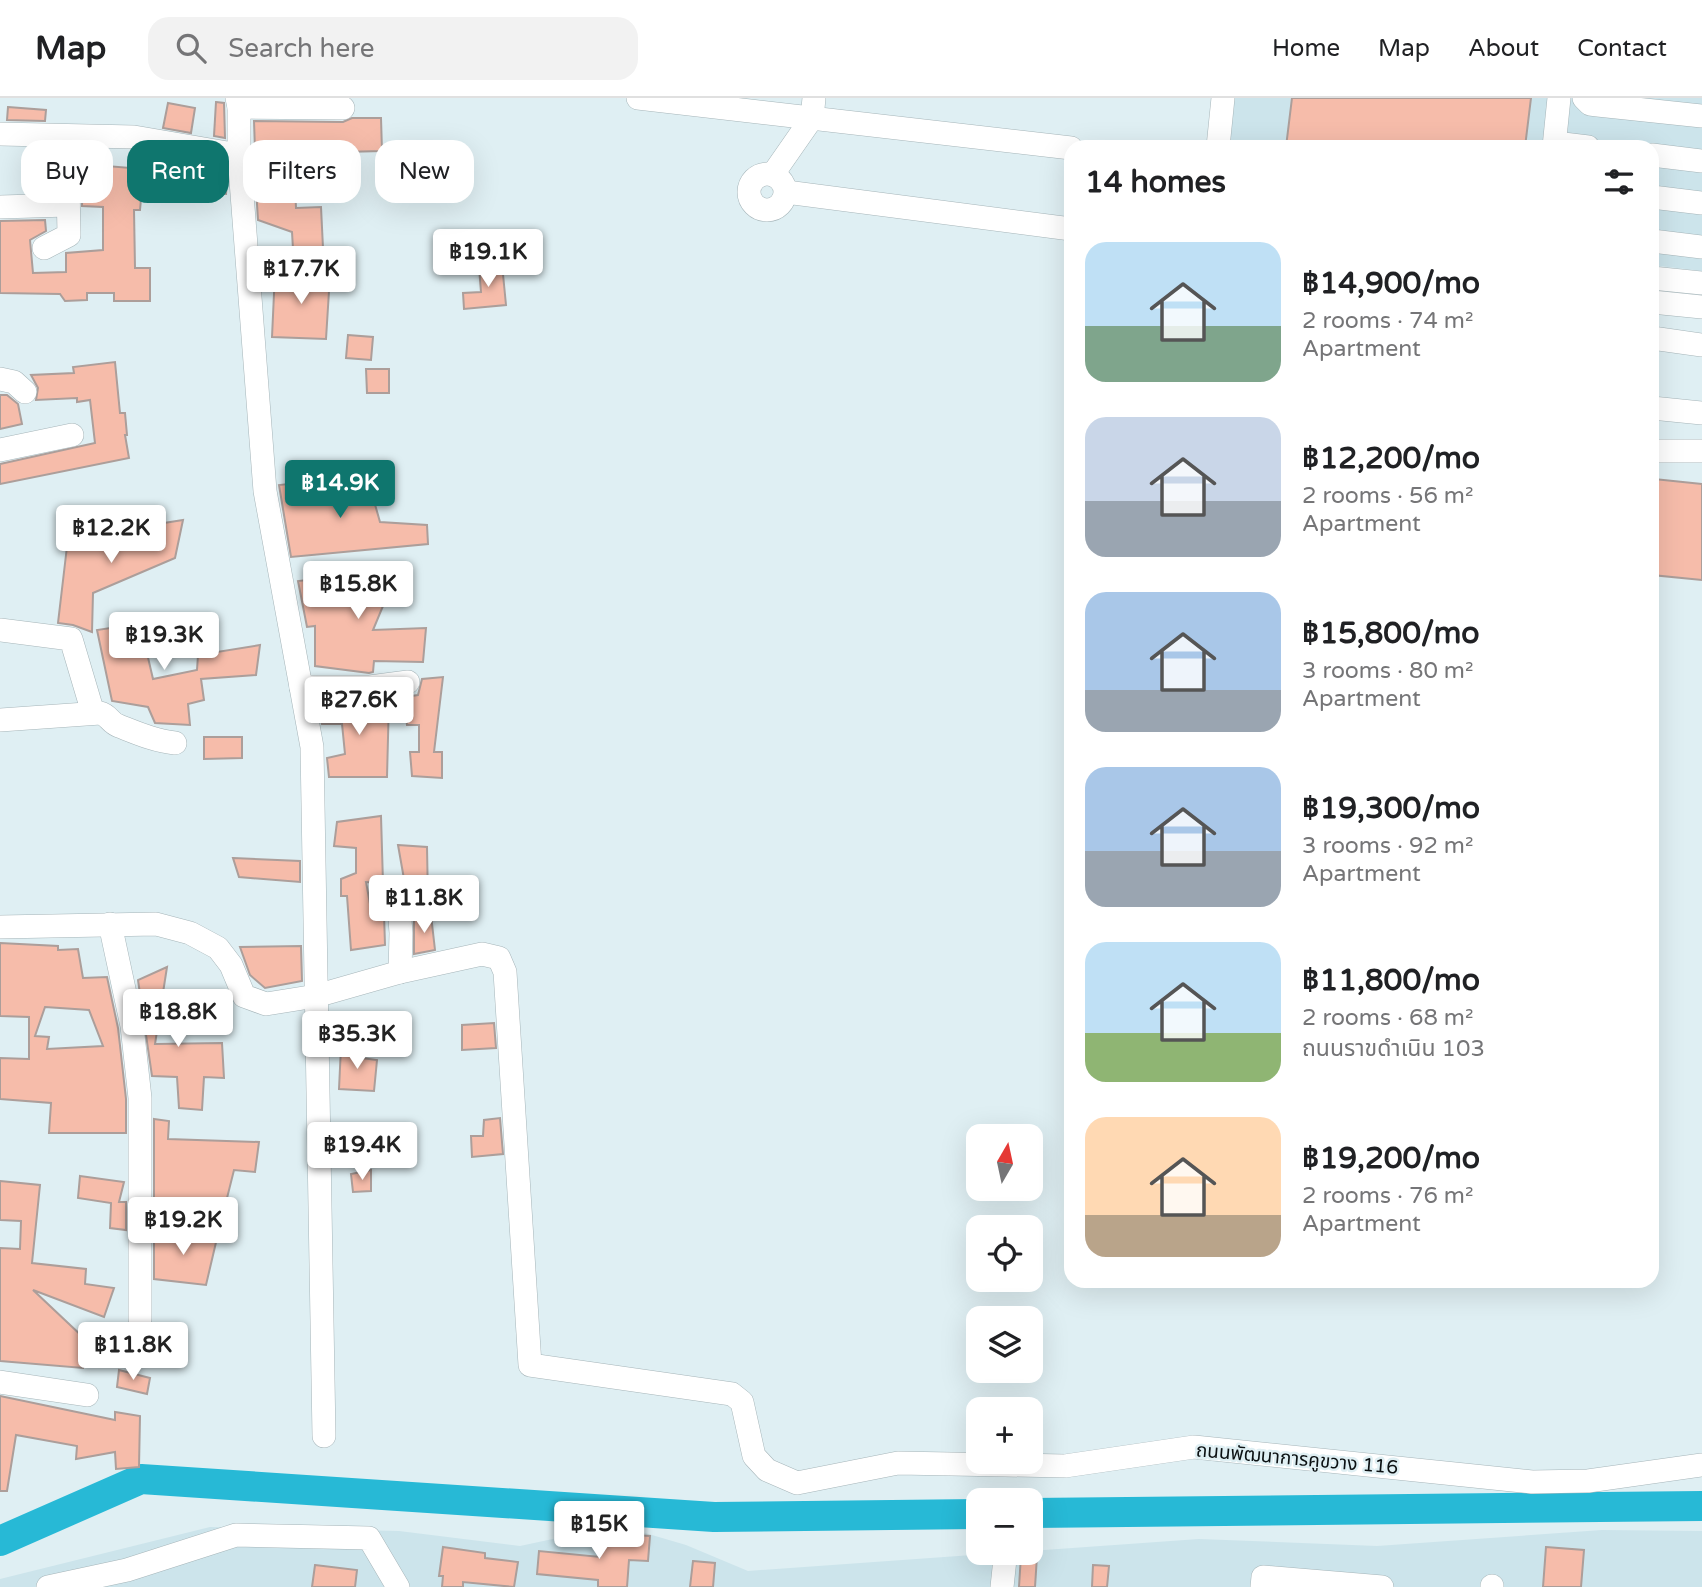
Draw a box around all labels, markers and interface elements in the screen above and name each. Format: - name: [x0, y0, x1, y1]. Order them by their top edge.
- search box: [148, 17, 638, 80]
- text: Map: [35, 29, 106, 68]
- icon: search: [172, 29, 210, 67]
- text: Search here: [228, 33, 374, 64]
- text: Home: [1272, 34, 1340, 63]
- text: Map: [1378, 34, 1430, 63]
- text: About: [1468, 34, 1539, 63]
- text: Contact: [1577, 34, 1667, 63]
- chip: Buy: [21, 140, 113, 203]
- chip: Rent: [127, 140, 229, 203]
- chip: Filters: [243, 140, 361, 203]
- chip: New: [375, 140, 474, 203]
- icon: filters: [1600, 163, 1638, 201]
- text: 14 homes: [1085, 164, 1226, 201]
- pin: ฿19.1K: [431, 230, 545, 289]
- text: ฿19.1K: [449, 238, 527, 266]
- pin: ฿17.7K: [244, 246, 358, 306]
- text: ฿17.7K: [263, 255, 339, 283]
- text: ฿14,900/mo: [1302, 265, 1480, 302]
- icon: home: [1141, 270, 1225, 354]
- text: 2 rooms · 74 m²: [1302, 307, 1473, 335]
- text: Apartment: [1302, 335, 1421, 363]
- text: ฿12,200/mo: [1302, 440, 1480, 477]
- icon: home: [1141, 445, 1225, 529]
- pin: ฿14.9K: [283, 460, 397, 520]
- text: ฿14.9K: [301, 469, 379, 497]
- text: 2 rooms · 56 m²: [1302, 482, 1473, 510]
- pin: ฿12.2K: [54, 505, 168, 565]
- text: Apartment: [1302, 510, 1421, 538]
- text: ฿12.2K: [72, 514, 150, 542]
- pin: ฿15.8K: [301, 561, 415, 621]
- text: ฿15.8K: [319, 570, 397, 598]
- pin: ฿19.3K: [107, 612, 221, 672]
- text: ฿15,800/mo: [1302, 615, 1480, 652]
- icon: home: [1141, 620, 1225, 704]
- text: ฿19.3K: [125, 621, 203, 649]
- text: 3 rooms · 80 m²: [1302, 657, 1473, 685]
- pin: ฿27.6K: [302, 678, 416, 737]
- text: Apartment: [1302, 685, 1421, 713]
- text: ฿27.6K: [321, 686, 397, 714]
- text: ฿19,300/mo: [1302, 790, 1480, 827]
- icon: home: [1141, 795, 1225, 879]
- text: 3 rooms · 92 m²: [1302, 832, 1473, 860]
- text: Apartment: [1302, 860, 1421, 888]
- pin: ฿11.8K: [367, 876, 481, 935]
- text: ฿11.8K: [385, 884, 463, 912]
- text: ฿11,800/mo: [1302, 962, 1480, 999]
- icon: home: [1141, 970, 1225, 1054]
- pin: ฿18.8K: [121, 990, 235, 1049]
- text: ฿18.8K: [139, 998, 217, 1026]
- text: 2 rooms · 68 m²: [1302, 1004, 1473, 1032]
- pin: ฿35.3K: [300, 1012, 414, 1071]
- text: ฿35.3K: [318, 1020, 396, 1048]
- text: ถนนราขดำเนิน 103: [1302, 1035, 1485, 1063]
- pin: ฿19.4K: [305, 1122, 419, 1182]
- north arrow: [966, 1124, 1043, 1200]
- map controls: [966, 1124, 1043, 1565]
- text: ฿19.4K: [323, 1131, 401, 1159]
- text: ฿19,200/mo: [1302, 1140, 1480, 1177]
- icon: home: [1141, 1145, 1225, 1229]
- text: 2 rooms · 76 m²: [1302, 1182, 1473, 1210]
- pin: ฿19.2K: [126, 1198, 240, 1257]
- text: ฿19.2K: [144, 1206, 222, 1234]
- text: Apartment: [1302, 1210, 1421, 1238]
- button: locate: [966, 1215, 1043, 1292]
- button: layers: [966, 1306, 1043, 1383]
- pin: ฿11.8K: [76, 1322, 190, 1382]
- text: ฿11.8K: [94, 1331, 172, 1359]
- button: +: [966, 1397, 1043, 1474]
- street label: ถนนพัฒนาการคูขวาง 116: [1195, 1439, 1399, 1480]
- button: −: [966, 1488, 1043, 1565]
- pin: ฿15K: [558, 1502, 640, 1561]
- text: ฿15K: [570, 1510, 628, 1538]

